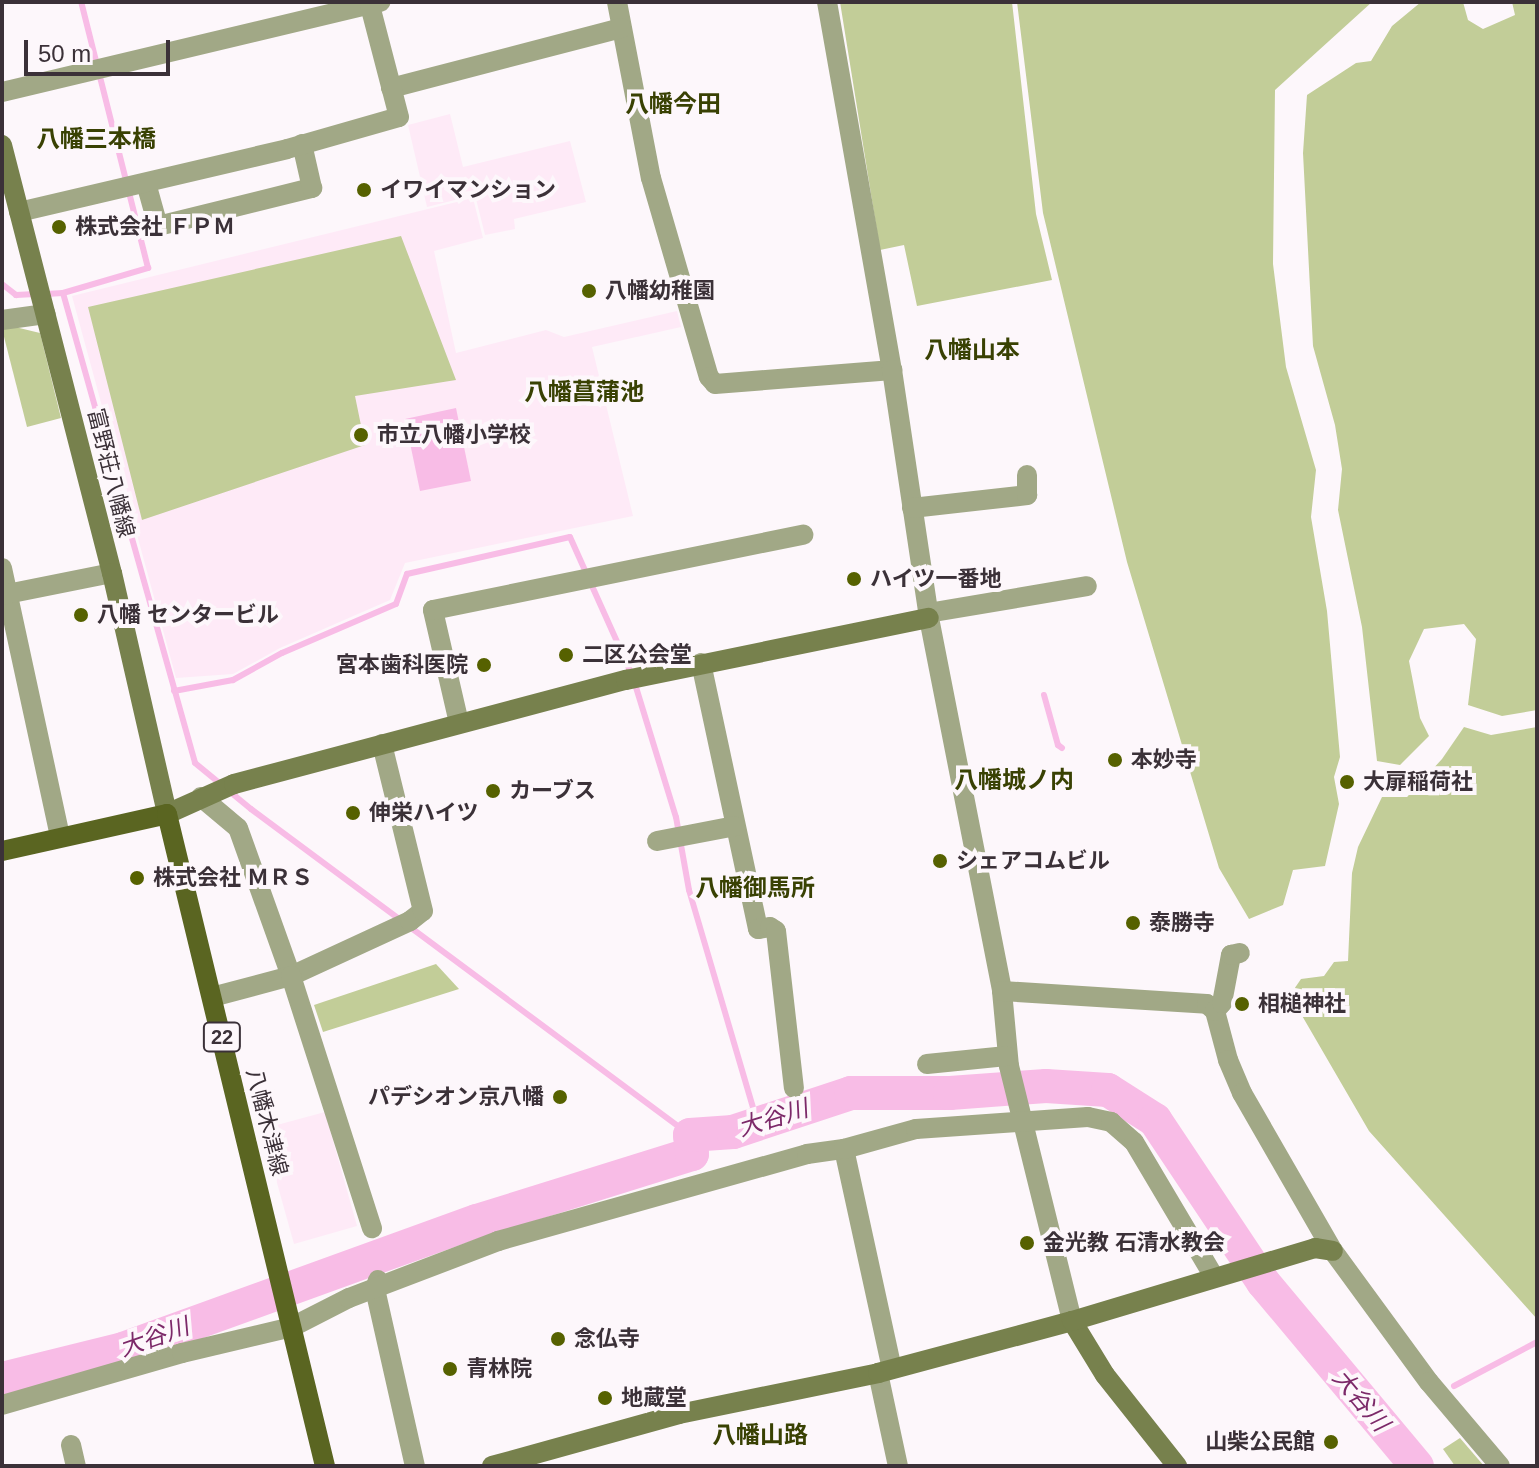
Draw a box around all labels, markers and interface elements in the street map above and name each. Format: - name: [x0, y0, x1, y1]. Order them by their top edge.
- scale bar: [28, 24, 174, 74]
- text: 50 m: [38, 40, 91, 67]
- district label: 八幡今田: [625, 90, 721, 118]
- district label: 八幡三本橋: [36, 125, 156, 153]
- place label: イワイマンション: [380, 177, 556, 203]
- marker: イワイマンション: [355, 181, 373, 199]
- place label: 株式会社 ＦＰＭ: [75, 214, 235, 240]
- marker: 株式会社 ＦＰＭ: [50, 218, 68, 236]
- place label: 八幡幼稚園: [605, 278, 715, 304]
- marker: 八幡幼稚園: [580, 282, 598, 300]
- district label: 八幡山本: [924, 336, 1020, 364]
- district label: 八幡菖蒲池: [524, 378, 644, 406]
- street label: 富野荘八幡線: [82, 406, 140, 540]
- place label: 市立八幡小学校: [377, 422, 531, 448]
- marker: 市立八幡小学校: [352, 426, 370, 444]
- place label: ハイツ一番地: [870, 566, 1002, 592]
- marker: ハイツ一番地: [845, 570, 863, 588]
- place label: 八幡 センタービル: [97, 602, 279, 628]
- marker: 八幡 センタービル: [72, 606, 90, 624]
- place label: 二区公会堂: [582, 642, 692, 668]
- marker: 二区公会堂: [557, 646, 575, 664]
- place label: 宮本歯科医院: [336, 652, 468, 678]
- marker: 宮本歯科医院: [475, 656, 493, 674]
- place label: 本妙寺: [1131, 747, 1197, 773]
- marker: 本妙寺: [1106, 751, 1124, 769]
- district label: 八幡城ノ内: [954, 766, 1074, 794]
- place label: 大扉稲荷社: [1363, 769, 1473, 795]
- marker: 大扉稲荷社: [1338, 773, 1356, 791]
- place label: カーブス: [509, 778, 597, 804]
- marker: カーブス: [484, 782, 502, 800]
- place label: 伸栄ハイツ: [369, 800, 479, 826]
- marker: 伸栄ハイツ: [344, 804, 362, 822]
- place label: シェアコムビル: [956, 848, 1110, 874]
- marker: シェアコムビル: [931, 852, 949, 870]
- place label: 株式会社 ＭＲＳ: [153, 865, 313, 891]
- marker: 株式会社 ＭＲＳ: [128, 869, 146, 887]
- district label: 八幡御馬所: [695, 874, 815, 902]
- place label: 泰勝寺: [1149, 910, 1215, 936]
- marker: 泰勝寺: [1124, 914, 1142, 932]
- place label: 相槌神社: [1258, 991, 1346, 1017]
- marker: 相槌神社: [1233, 995, 1251, 1013]
- road number: 22: [202, 1021, 242, 1053]
- street label: 八幡木津線: [241, 1065, 293, 1179]
- place label: パデシオン京八幡: [368, 1084, 544, 1110]
- marker: パデシオン京八幡: [551, 1088, 569, 1106]
- water label: 大谷川: [734, 1094, 812, 1142]
- place label: 金光教 石清水教会: [1043, 1230, 1225, 1256]
- marker: 金光教 石清水教会: [1018, 1234, 1036, 1252]
- water label: 大谷川: [115, 1312, 193, 1362]
- place label: 念仏寺: [574, 1326, 640, 1352]
- marker: 念仏寺: [549, 1330, 567, 1348]
- place label: 青林院: [466, 1356, 532, 1382]
- marker: 青林院: [441, 1360, 459, 1378]
- water label: 大谷川: [1327, 1363, 1395, 1437]
- place label: 地蔵堂: [621, 1385, 687, 1411]
- marker: 地蔵堂: [596, 1389, 614, 1407]
- district label: 八幡山路: [712, 1421, 808, 1449]
- place label: 山柴公民館: [1205, 1429, 1315, 1455]
- marker: 山柴公民館: [1322, 1433, 1340, 1451]

